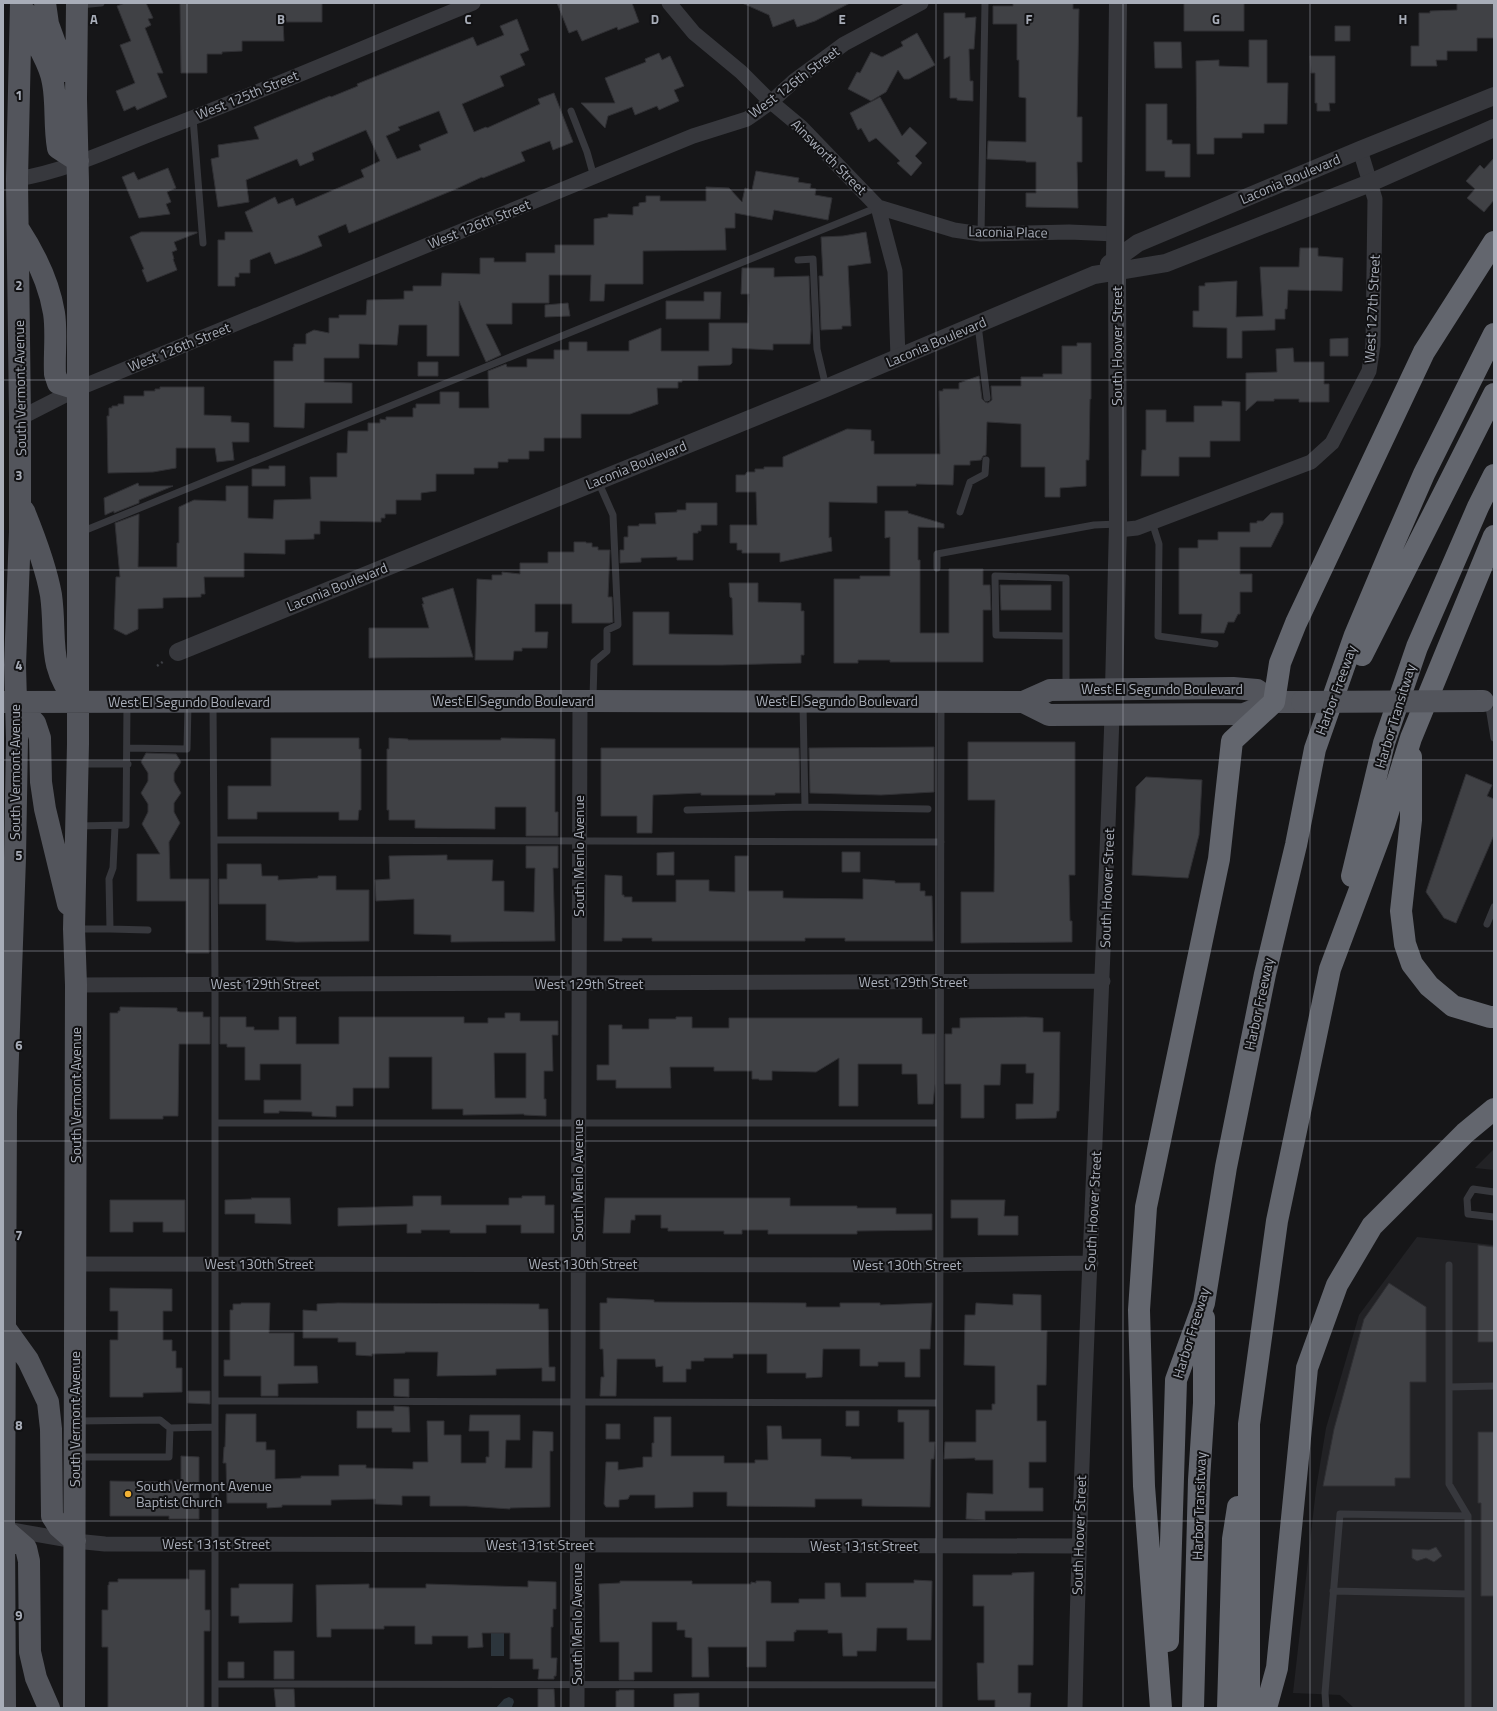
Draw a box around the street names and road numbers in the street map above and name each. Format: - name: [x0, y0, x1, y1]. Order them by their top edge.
- street label: West 126th Street: [744, 40, 844, 123]
- street label: West 125th Street: [192, 64, 301, 125]
- street label: Ainsworth Street: [787, 114, 872, 199]
- street label: Laconia Boulevard: [1236, 148, 1343, 209]
- street label: West 126th Street: [424, 193, 533, 254]
- street label: Laconia Place: [968, 220, 1048, 243]
- street label: West 127th Street: [1358, 254, 1385, 364]
- street label: South Hoover Street: [1106, 286, 1127, 406]
- street label: Laconia Boulevard: [882, 311, 989, 372]
- street label: West 126th Street: [124, 316, 233, 377]
- street label: South Vermont Avenue: [8, 320, 31, 456]
- street label: Laconia Boulevard: [582, 435, 689, 494]
- street label: Laconia Boulevard: [283, 557, 390, 616]
- street label: Harbor Freeway: [1310, 642, 1362, 738]
- street label: Harbor Transitway: [1369, 661, 1420, 771]
- street label: West El Segundo Boulevard: [1081, 678, 1243, 699]
- street label: West El Segundo Boulevard: [432, 690, 594, 711]
- street label: West El Segundo Boulevard: [756, 690, 918, 711]
- street label: West El Segundo Boulevard: [108, 691, 270, 712]
- street label: South Vermont Avenue: [4, 704, 25, 840]
- street label: South Menlo Avenue: [568, 795, 589, 917]
- street label: South Hoover Street: [1094, 828, 1119, 948]
- street label: Harbor Freeway: [1238, 955, 1279, 1052]
- street label: West 129th Street: [859, 971, 967, 992]
- street label: West 129th Street: [211, 973, 319, 994]
- street label: West 129th Street: [535, 973, 643, 994]
- street label: South Vermont Avenue: [65, 1027, 86, 1163]
- street label: South Menlo Avenue: [567, 1119, 588, 1241]
- street label: South Hoover Street: [1079, 1151, 1106, 1271]
- street label: West 130th Street: [205, 1253, 313, 1274]
- street label: West 130th Street: [529, 1253, 637, 1274]
- street label: West 130th Street: [853, 1254, 961, 1275]
- street label: Harbor Freeway: [1167, 1285, 1214, 1381]
- street label: South Vermont Avenue: [64, 1351, 85, 1487]
- street label: Harbor Transitway: [1186, 1451, 1211, 1560]
- street label: South Hoover Street: [1066, 1475, 1091, 1595]
- street label: West 131st Street: [162, 1533, 270, 1554]
- street label: West 131st Street: [486, 1534, 594, 1555]
- street label: West 131st Street: [810, 1535, 918, 1556]
- street label: South Menlo Avenue: [566, 1563, 587, 1685]

